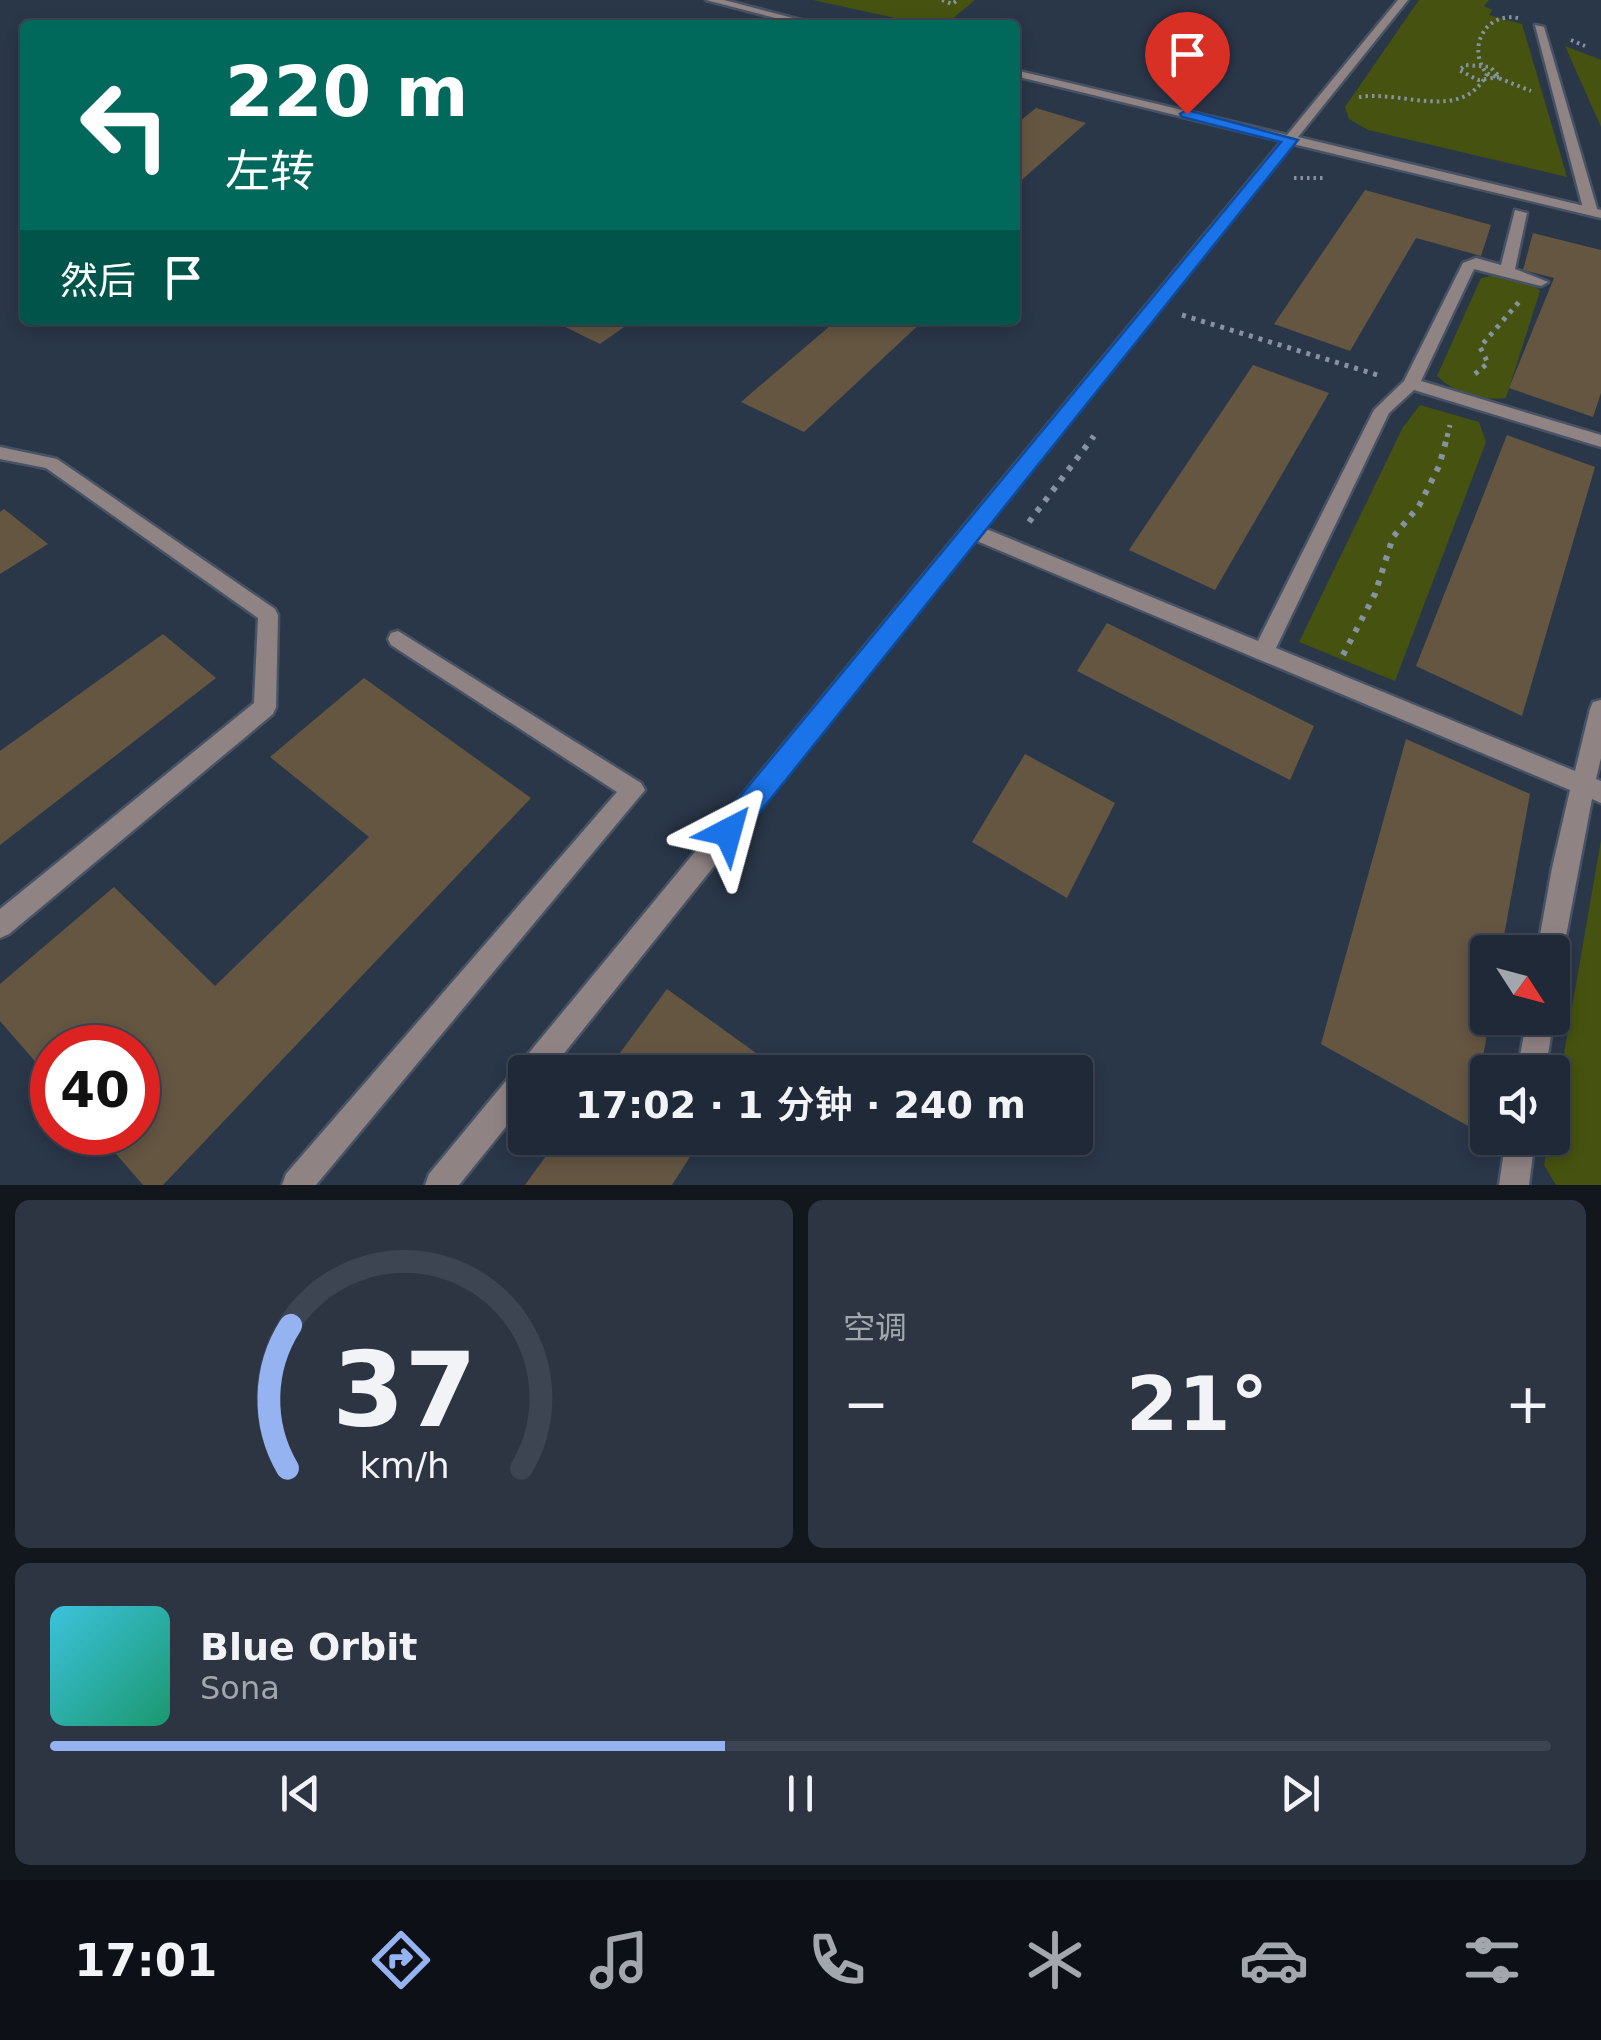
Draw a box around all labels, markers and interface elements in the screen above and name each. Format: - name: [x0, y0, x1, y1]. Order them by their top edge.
- pin: [1145, 12, 1230, 115]
- icon: arrive: [1160, 27, 1215, 82]
- text: 220 m: [225, 51, 468, 133]
- icon: left: [60, 60, 190, 190]
- text: 左转: [225, 145, 315, 198]
- icon: arrive: [156, 250, 211, 305]
- text: 然后: [60, 259, 136, 303]
- position arrow: [676, 780, 780, 884]
- north arrow: [1470, 935, 1570, 1035]
- map controls: [1470, 935, 1570, 1155]
- speed limit sign: 40: [30, 1025, 160, 1155]
- button: sound: [1470, 1055, 1570, 1155]
- text: 17:02 · 1 分钟 · 240 m: [575, 1083, 1026, 1127]
- text: 空调: [843, 1309, 907, 1347]
- text: 37: [332, 1329, 476, 1451]
- text: 21°: [1126, 1360, 1268, 1448]
- text: −: [843, 1372, 889, 1436]
- text: +: [1505, 1372, 1551, 1436]
- text: km/h: [359, 1445, 449, 1486]
- text: Blue Orbit: [200, 1625, 417, 1669]
- text: Sona: [200, 1669, 280, 1707]
- icon: previous: [273, 1766, 328, 1821]
- icon: pause: [773, 1766, 828, 1821]
- icon: next: [1273, 1766, 1328, 1821]
- icon: directions: [366, 1925, 436, 1995]
- icon: music: [584, 1925, 654, 1995]
- icon: phone: [802, 1925, 872, 1995]
- icon: climate: [1020, 1925, 1090, 1995]
- icon: car: [1239, 1925, 1309, 1995]
- icon: filters: [1457, 1925, 1527, 1995]
- text: 17:01: [74, 1934, 217, 1987]

